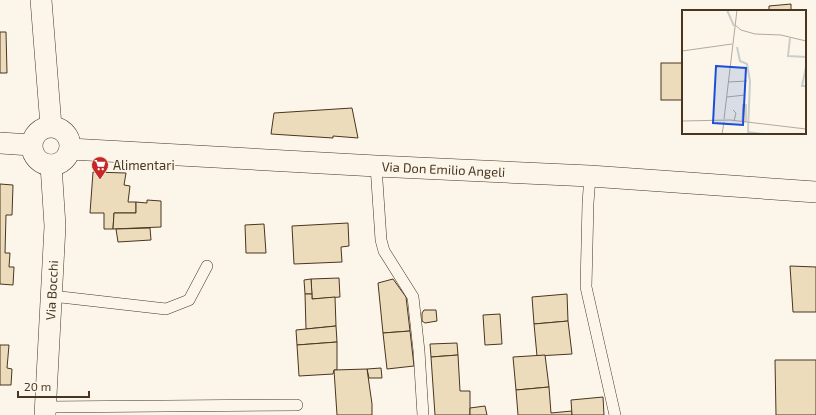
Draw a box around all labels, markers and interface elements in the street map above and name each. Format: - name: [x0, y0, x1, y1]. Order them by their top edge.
- inset map: [682, 10, 806, 134]
- supermarket icon: Alimentari: [90, 155, 110, 180]
- place label: Alimentari: [113, 157, 175, 173]
- street label: Via Don Emilio Angeli: [381, 158, 506, 180]
- street label: Via Bocchi: [42, 260, 61, 321]
- scale bar: [18, 373, 89, 399]
- text: 20 m: [24, 379, 51, 393]

